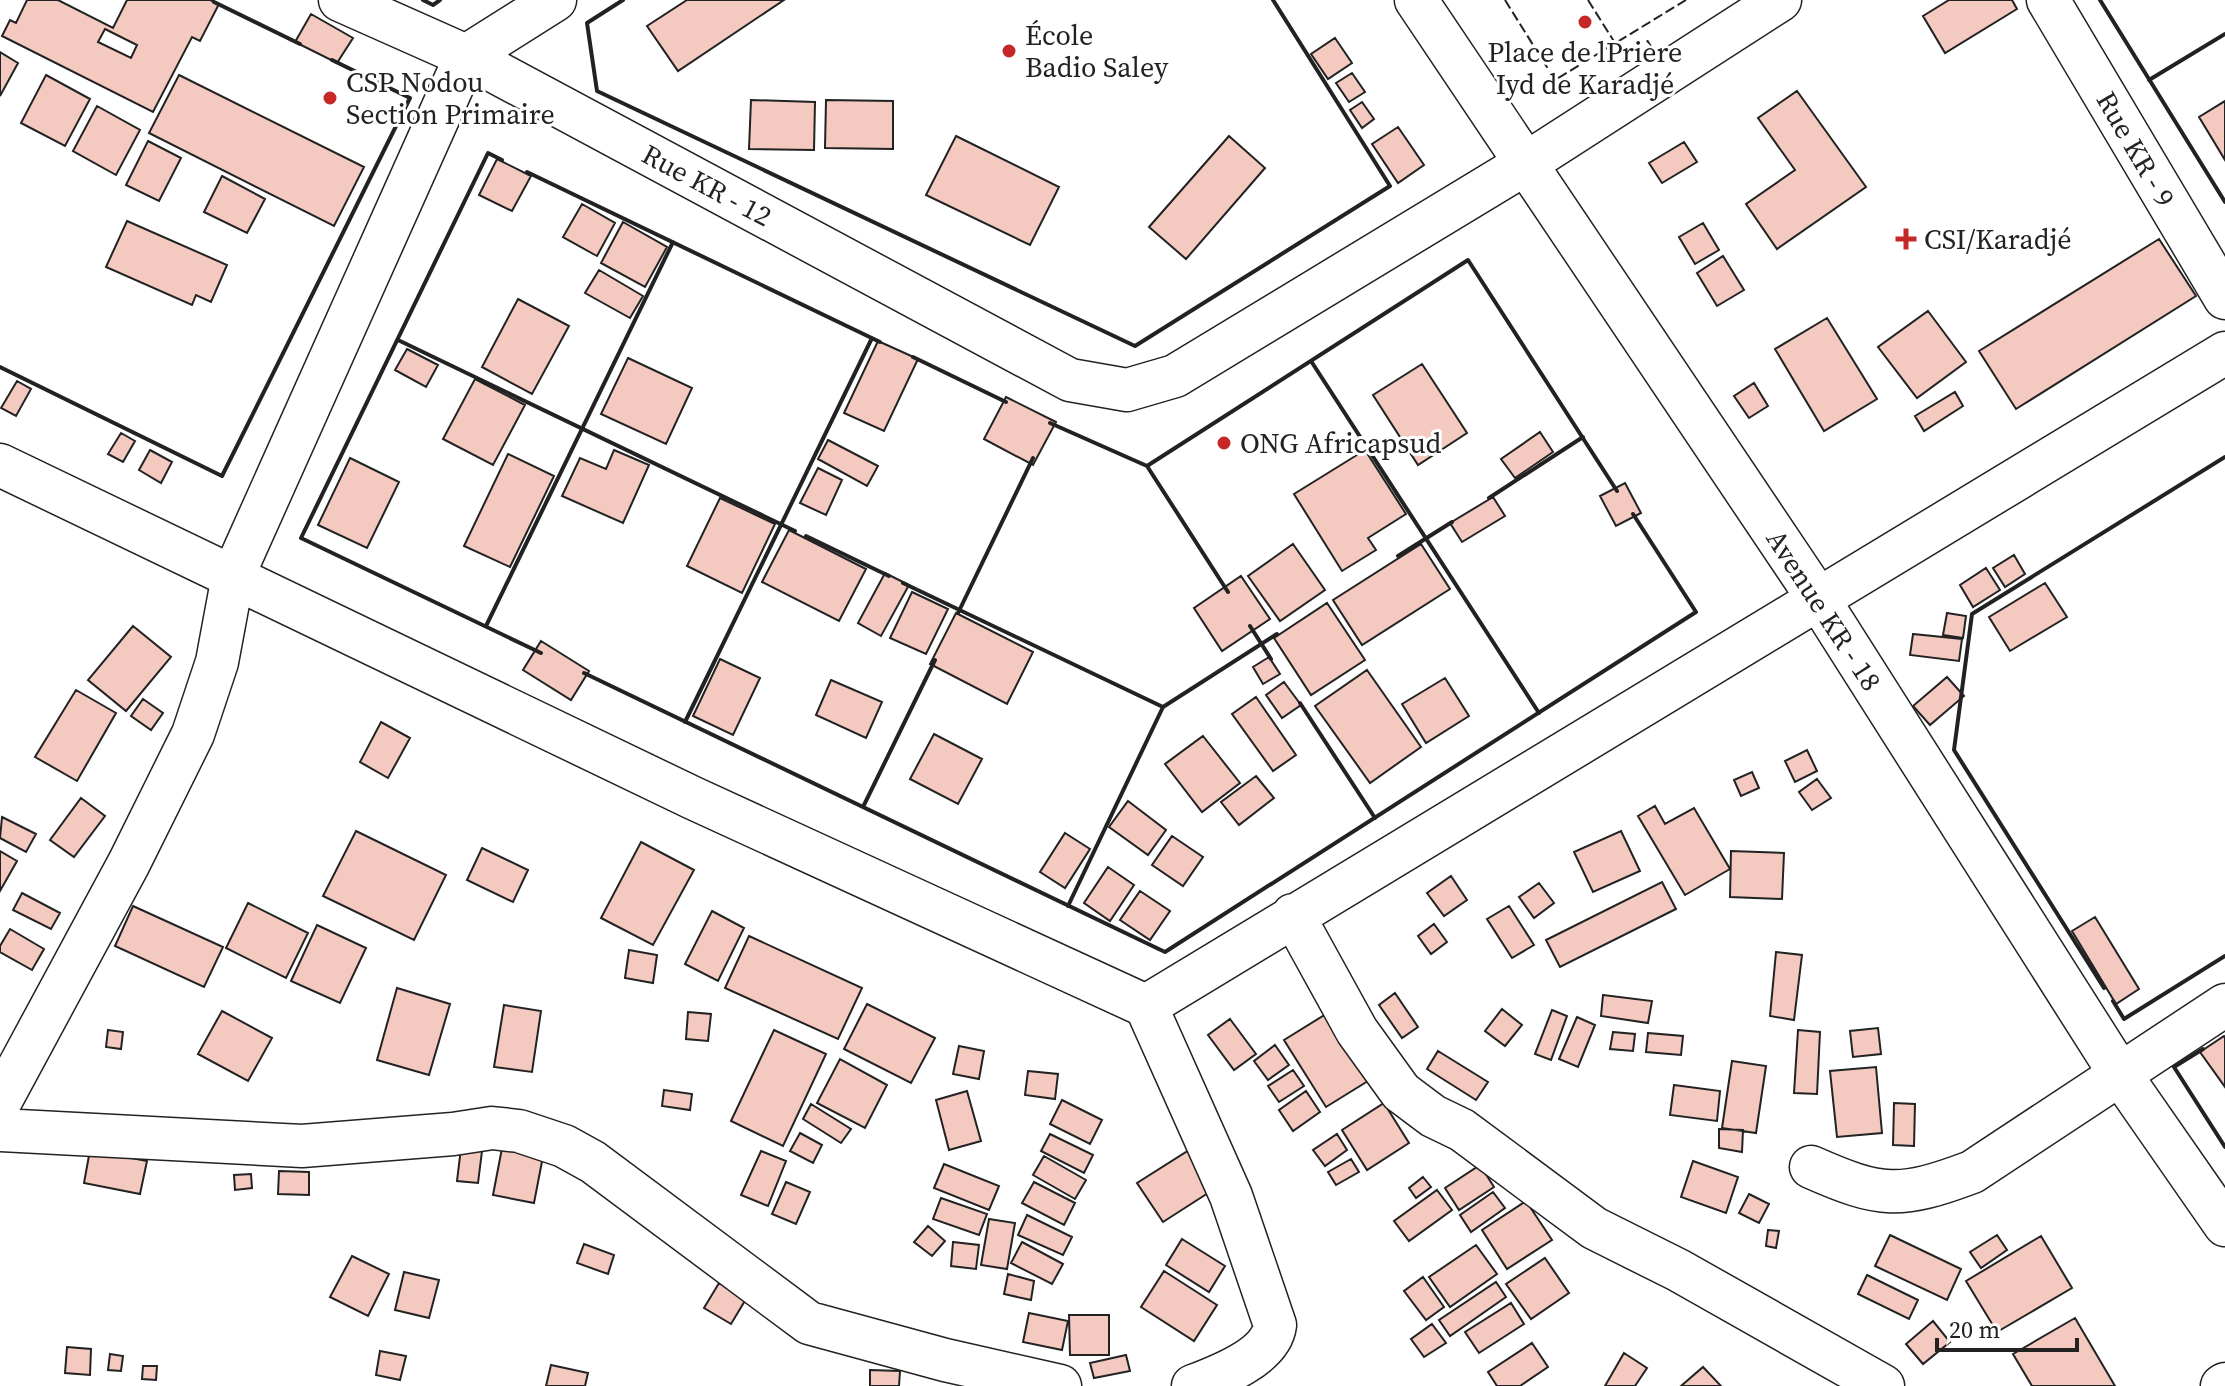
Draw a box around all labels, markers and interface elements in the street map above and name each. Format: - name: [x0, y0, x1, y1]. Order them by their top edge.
- marker: Place de lPrière Iyd de Karadjé: [1576, 13, 1594, 31]
- place label: École Badio Saley: [1025, 16, 1169, 86]
- place label: Place de lPrière Iyd de Karadjé: [1488, 33, 1682, 103]
- marker: École Badio Saley: [1000, 42, 1018, 60]
- place label: CSP Nodou Section Primaire: [346, 63, 555, 133]
- street label: Rue KR - 9: [2088, 84, 2184, 214]
- marker: CSP Nodou Section Primaire: [321, 89, 339, 107]
- street label: Rue KR - 12: [636, 135, 778, 235]
- place label: CSI/Karadjé: [1924, 220, 2072, 258]
- marker: CSI/Karadjé: [1895, 228, 1917, 250]
- place label: ONG Africapsud: [1240, 424, 1441, 462]
- marker: ONG Africapsud: [1215, 434, 1233, 452]
- street label: Avenue KR - 18: [1758, 522, 1890, 698]
- scale bar: [1937, 1302, 2077, 1352]
- text: 20 m: [1949, 1313, 2000, 1346]

